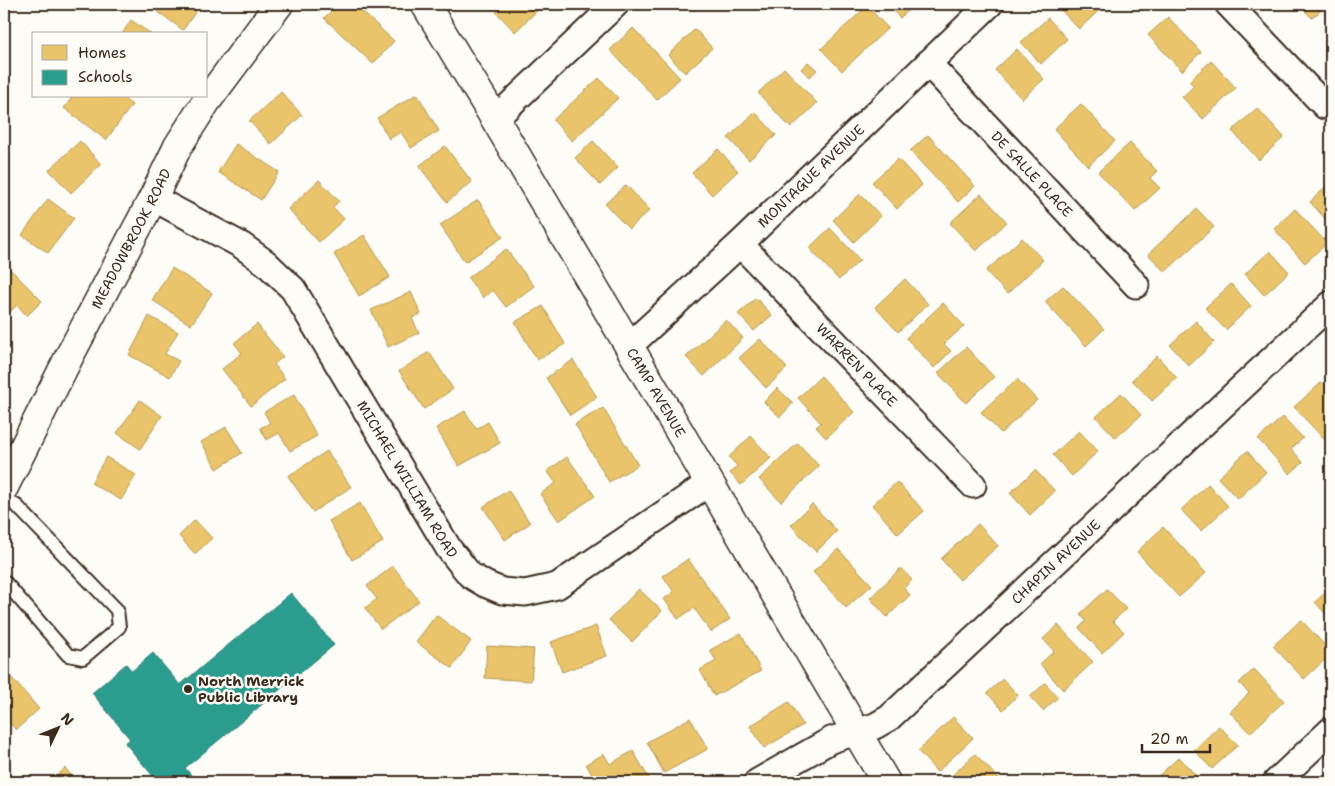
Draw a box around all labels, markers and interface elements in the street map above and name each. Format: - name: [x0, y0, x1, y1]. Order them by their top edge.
- legend: [32, 32, 208, 98]
- text: Homes: [78, 43, 126, 63]
- text: Schools: [78, 67, 133, 87]
- street label: MONTAGUE AVENUE: [754, 120, 868, 231]
- street label: DE SALLE PLACE: [987, 127, 1077, 221]
- street label: MEADOWBROOK ROAD: [87, 166, 175, 312]
- street label: WARREN PLACE: [812, 319, 901, 411]
- street label: CAMP AVENUE: [623, 344, 690, 441]
- street label: MICHAEL WILLIAM ROAD: [353, 397, 462, 562]
- street label: CHAPIN AVENUE: [1008, 515, 1104, 608]
- place label: North Merrick Public Library: [198, 672, 304, 706]
- marker: North Merrick Public Library: [182, 683, 194, 695]
- north arrow: [32, 704, 82, 754]
- text: N: [57, 709, 78, 729]
- scale bar: [1142, 721, 1210, 753]
- text: 20 m: [1150, 729, 1189, 749]

